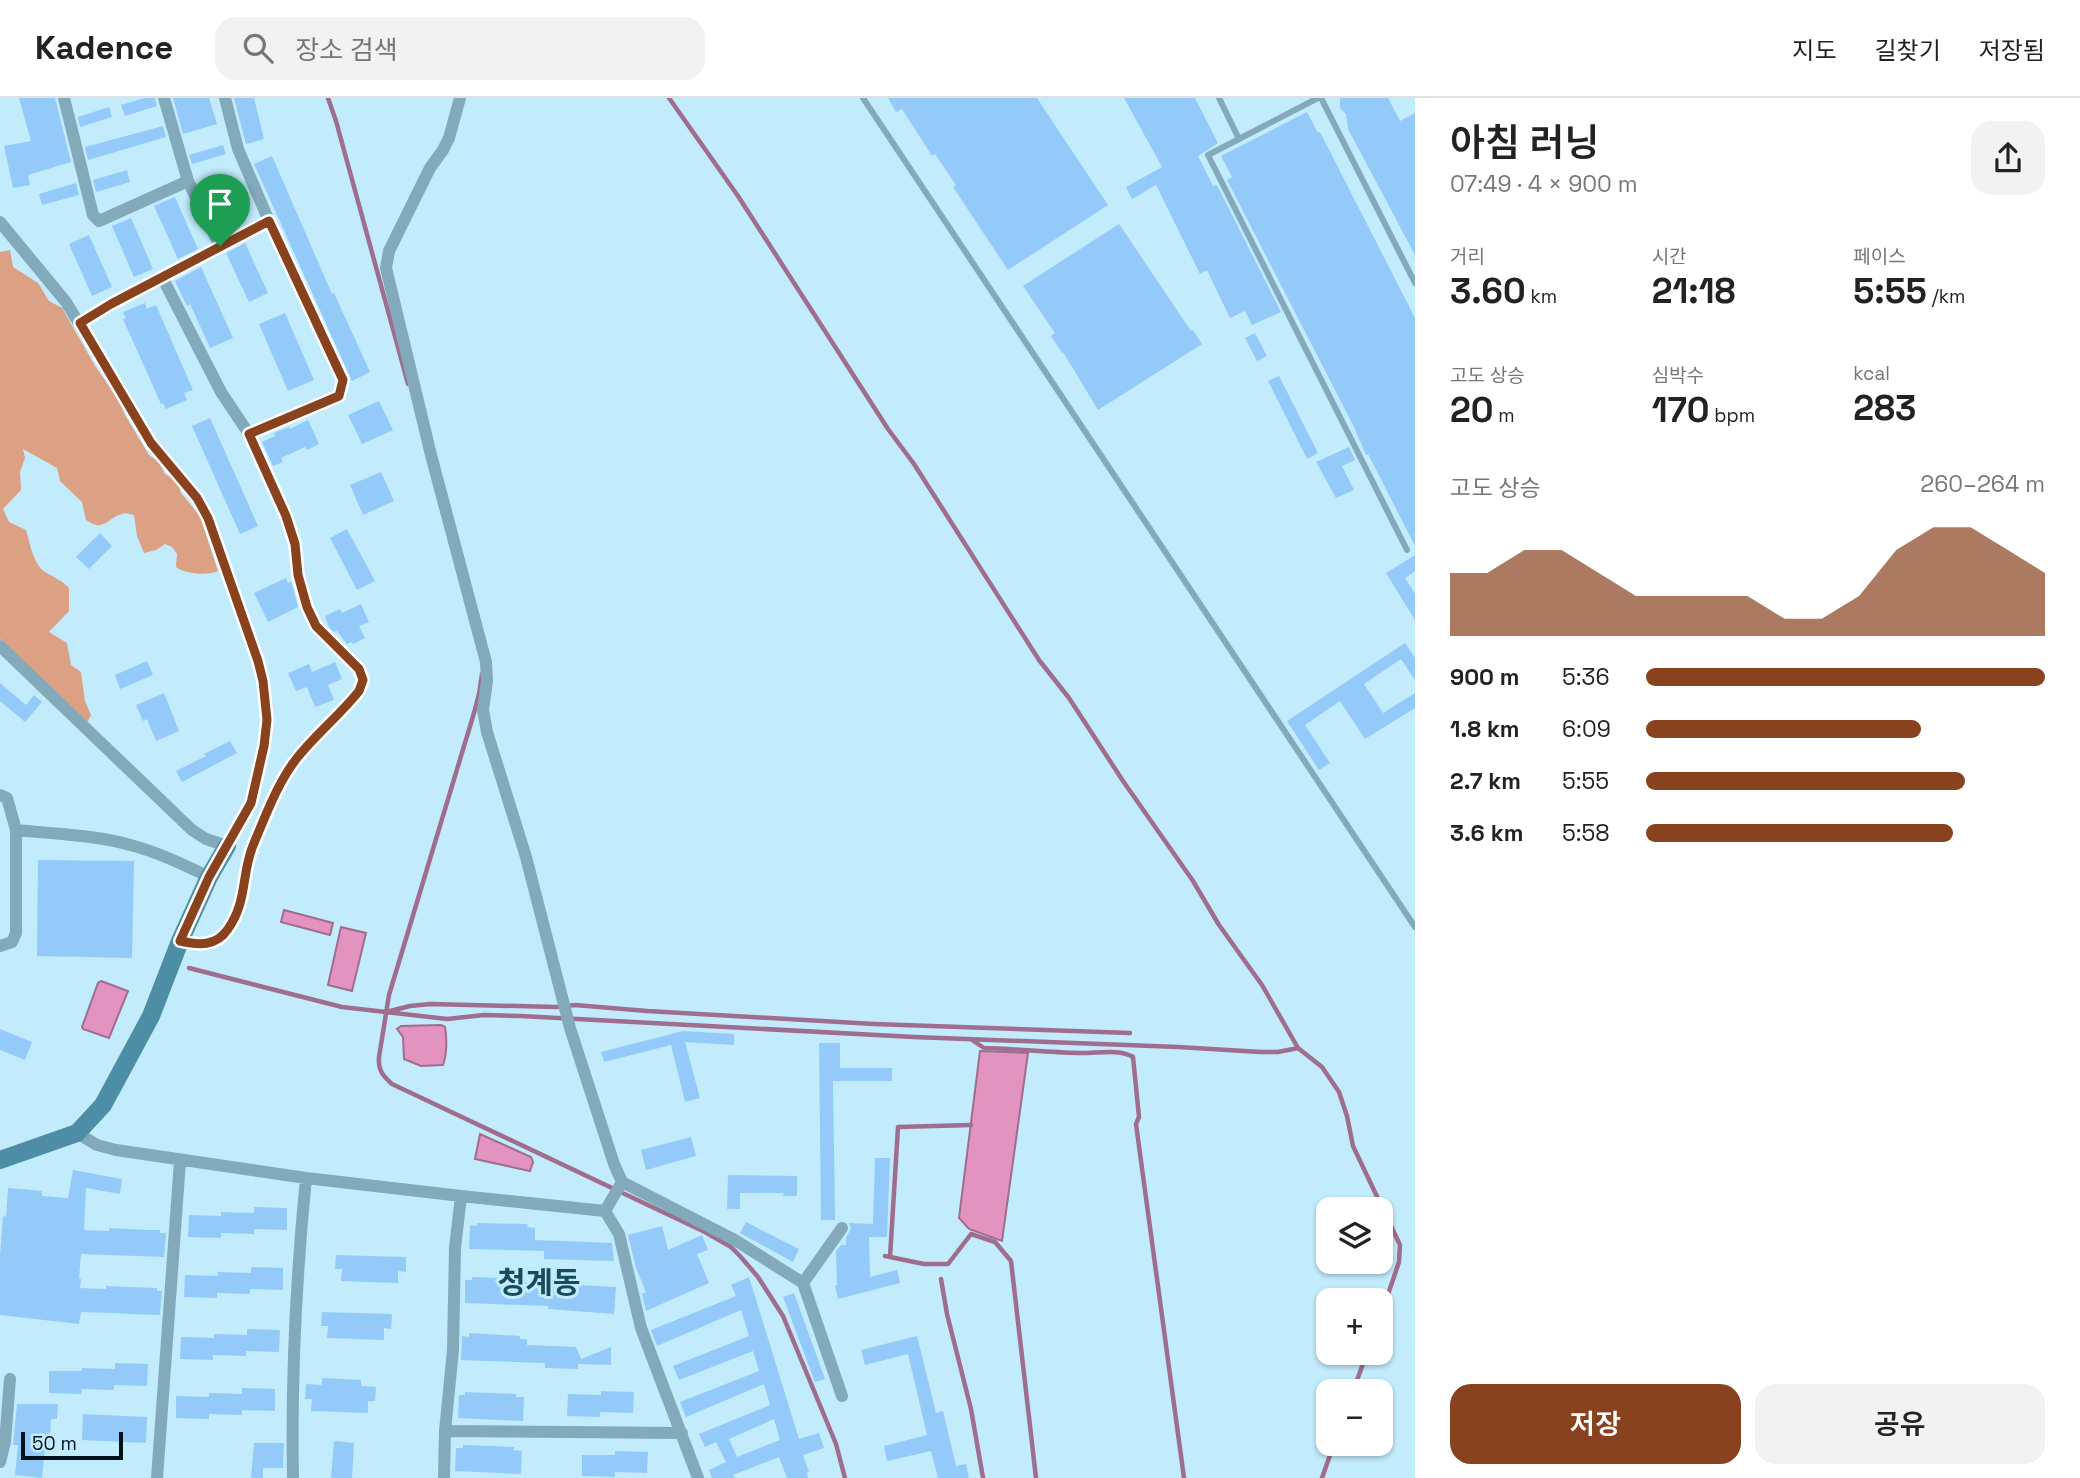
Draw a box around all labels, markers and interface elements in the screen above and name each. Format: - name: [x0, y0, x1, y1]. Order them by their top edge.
- search box: [215, 17, 705, 80]
- text: Kadence: [35, 27, 173, 69]
- icon: search: [239, 29, 277, 67]
- text: 장소 검색: [295, 33, 398, 67]
- text: 지도: [1792, 35, 1837, 66]
- text: 길찾기: [1875, 35, 1941, 66]
- text: 저장됨: [1979, 35, 2045, 66]
- text: 아침 러닝: [1450, 119, 1600, 167]
- button: share: [1971, 121, 2045, 195]
- text: 07:49 · 4 × 900 m: [1450, 169, 1637, 199]
- pin: [190, 174, 250, 246]
- icon: arrive: [201, 185, 239, 223]
- text: 거리: [1450, 244, 1485, 269]
- text: 시간: [1652, 244, 1687, 269]
- text: 페이스: [1853, 244, 1906, 269]
- text: 3.60: [1450, 269, 1526, 313]
- text: 21:18: [1652, 269, 1736, 313]
- text: 5:55: [1853, 269, 1927, 313]
- text: km: [1526, 284, 1557, 309]
- text: /km: [1927, 284, 1965, 309]
- text: kcal: [1853, 361, 1890, 386]
- text: 고도 상승: [1450, 363, 1525, 388]
- text: 심박수: [1652, 363, 1704, 388]
- text: 283: [1853, 386, 1916, 430]
- text: 20: [1450, 388, 1493, 432]
- text: 170: [1652, 388, 1709, 432]
- text: m: [1493, 403, 1515, 428]
- text: bpm: [1709, 403, 1755, 428]
- text: 260–264 m: [1920, 469, 2045, 499]
- text: 고도 상승: [1450, 473, 1541, 503]
- text: 900 m: [1450, 662, 1520, 692]
- text: 5:36: [1562, 662, 1610, 692]
- text: 1.8 km: [1450, 714, 1520, 744]
- text: 6:09: [1562, 714, 1611, 744]
- text: 2.7 km: [1450, 766, 1521, 796]
- text: 5:55: [1562, 766, 1609, 796]
- text: 3.6 km: [1450, 818, 1523, 848]
- text: 5:58: [1562, 818, 1610, 848]
- map controls: [1316, 1197, 1393, 1456]
- button: layers: [1316, 1197, 1393, 1274]
- district label: 청계동: [498, 1263, 580, 1302]
- button: +: [1316, 1288, 1393, 1365]
- button: −: [1316, 1379, 1393, 1456]
- button: 저장: [1450, 1384, 1741, 1464]
- button: 공유: [1755, 1384, 2045, 1464]
- scale bar: [21, 1429, 122, 1461]
- text: 50 m: [32, 1431, 77, 1456]

